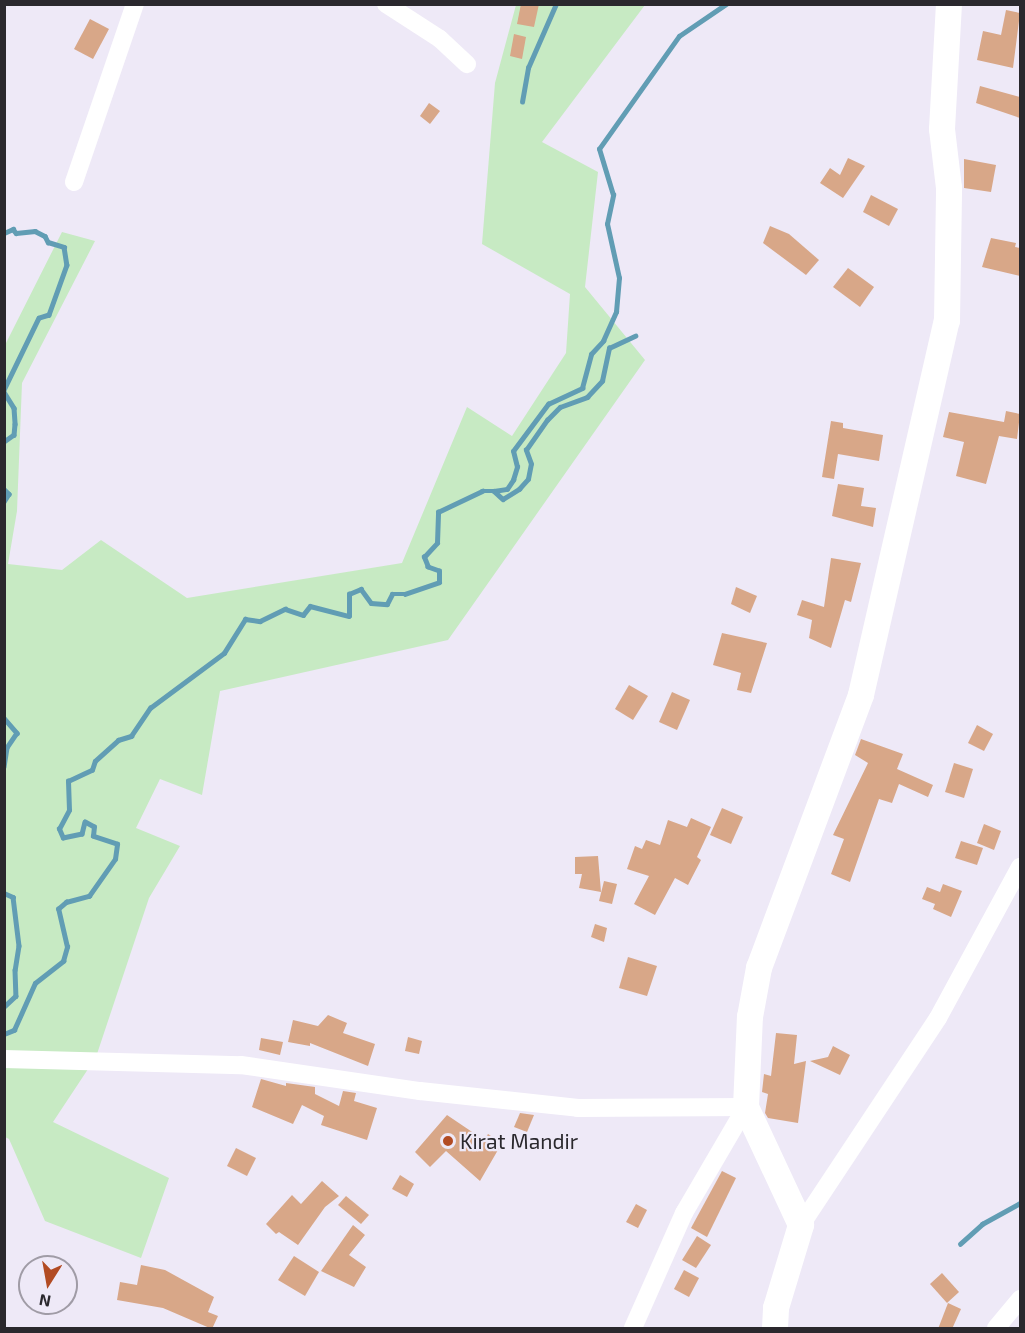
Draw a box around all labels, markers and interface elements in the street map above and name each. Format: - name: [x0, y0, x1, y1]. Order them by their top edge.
- place label: Kirat Mandir: [460, 1128, 578, 1154]
- marker: Kirat Mandir: [441, 1134, 455, 1148]
- north arrow: [18, 1255, 78, 1315]
- text: N: [37, 1291, 52, 1312]

